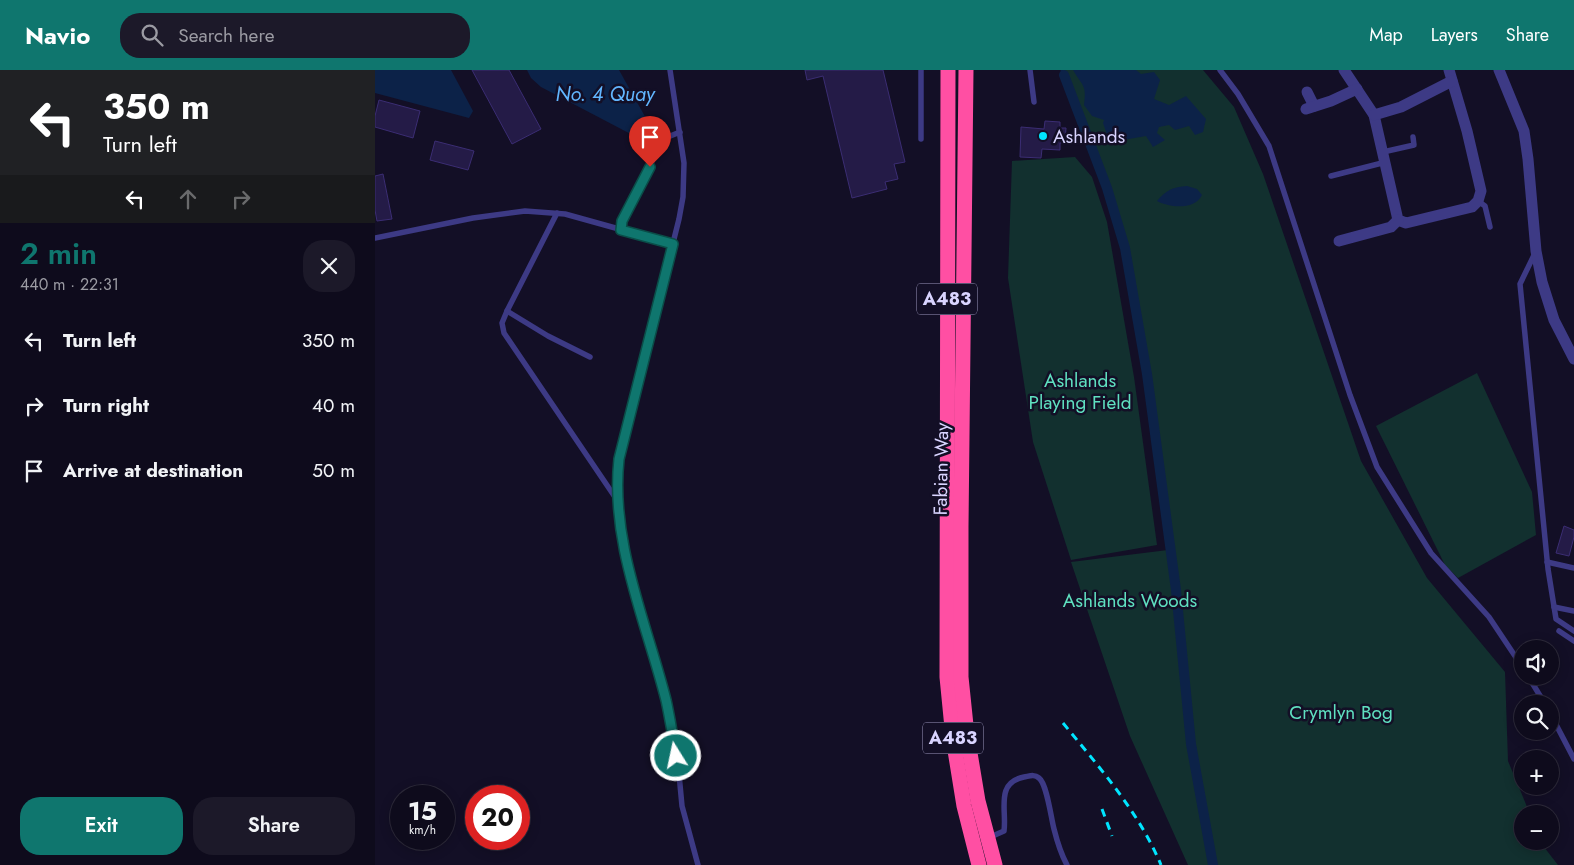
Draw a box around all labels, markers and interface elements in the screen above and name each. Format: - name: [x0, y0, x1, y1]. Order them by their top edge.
- search box: [120, 13, 470, 58]
- text: Navio: [25, 18, 90, 53]
- icon: search: [138, 21, 166, 49]
- text: Search here: [178, 22, 274, 49]
- text: Map: [1369, 22, 1403, 48]
- text: Layers: [1431, 22, 1478, 48]
- text: Share: [1506, 22, 1549, 48]
- water label: No. 4 Quay: [556, 80, 656, 109]
- text: 350 m: [103, 82, 210, 132]
- icon: left: [20, 90, 85, 155]
- pin: [629, 116, 671, 167]
- icon: arrive: [636, 123, 664, 151]
- place label: Ashlands: [1053, 123, 1125, 150]
- text: Turn left: [103, 128, 177, 160]
- marker: Ashlands: [1037, 130, 1049, 142]
- icon: left: [121, 185, 149, 213]
- icon: ahead: [174, 185, 202, 213]
- icon: right: [227, 185, 255, 213]
- text: 2 min: [20, 232, 97, 275]
- button: close: [303, 240, 355, 292]
- text: 440 m · 22:31: [20, 273, 119, 296]
- road number: A483: [917, 283, 977, 314]
- icon: left: [20, 327, 48, 355]
- text: Turn left: [63, 327, 136, 354]
- text: 350 m: [302, 327, 355, 354]
- park label: Ashlands Playing Field: [1028, 367, 1132, 416]
- icon: right: [20, 392, 48, 420]
- text: Turn right: [63, 392, 149, 419]
- text: 40 m: [312, 392, 355, 419]
- street label: Fabian Way: [927, 422, 955, 516]
- icon: arrive: [20, 457, 48, 485]
- text: Arrive at destination: [63, 457, 243, 484]
- text: 50 m: [312, 457, 355, 484]
- park label: Ashlands Woods: [1063, 587, 1198, 614]
- map controls: [1514, 640, 1559, 850]
- button: sound: [1514, 640, 1559, 685]
- button: search: [1514, 695, 1559, 740]
- park label: Crymlyn Bog: [1289, 699, 1393, 726]
- road number: A483: [923, 722, 983, 754]
- position arrow: [649, 729, 701, 781]
- button: +: [1514, 750, 1559, 795]
- speed limit sign: 20: [465, 785, 530, 850]
- text: 15: [408, 793, 437, 829]
- button: Exit: [20, 797, 183, 855]
- button: Share: [193, 797, 355, 855]
- button: −: [1514, 805, 1559, 850]
- text: km/h: [409, 821, 436, 839]

